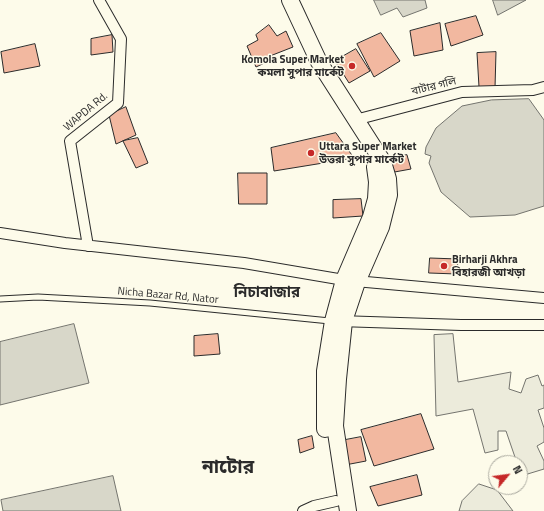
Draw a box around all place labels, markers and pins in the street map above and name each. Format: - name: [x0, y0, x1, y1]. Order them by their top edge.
- place label: Komola Super Market কমলা সুপার মার্কেট: [241, 53, 344, 79]
- marker: Komola Super Market কমলা সুপার মার্কেট: [347, 61, 357, 71]
- place label: Uttara Super Market উত্তরা সুপার মার্কেট: [319, 140, 416, 166]
- marker: Uttara Super Market উত্তরা সুপার মার্কেট: [306, 148, 316, 158]
- place label: Birharji Akhra বিহারজী আখড়া: [452, 253, 525, 279]
- marker: Birharji Akhra বিহারজী আখড়া: [439, 261, 449, 271]

